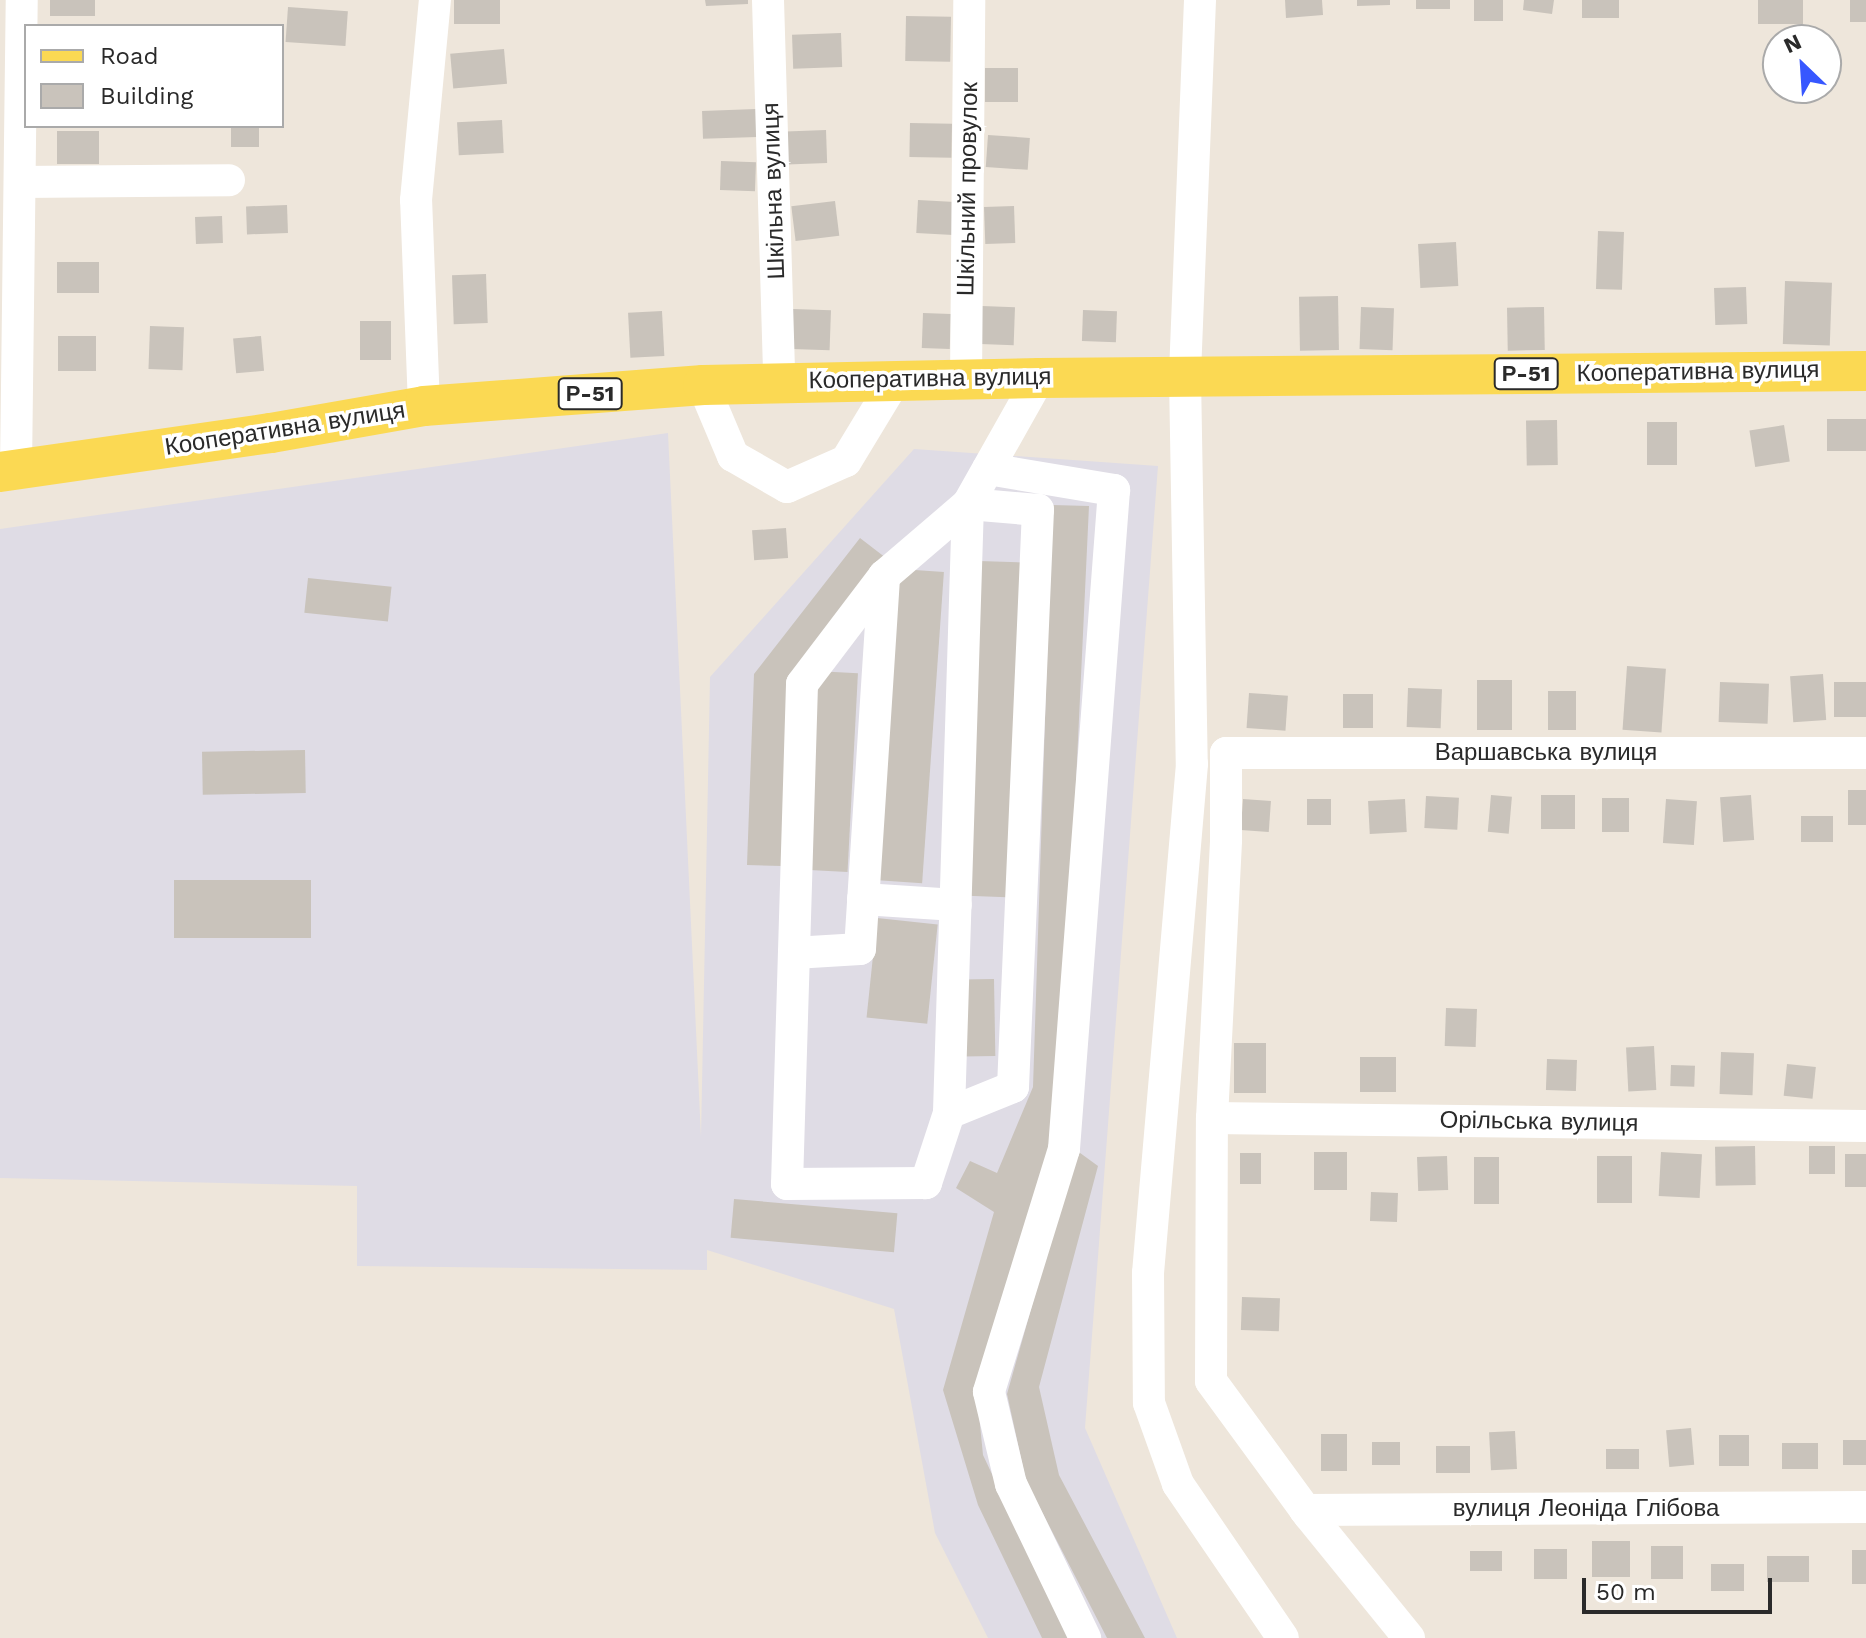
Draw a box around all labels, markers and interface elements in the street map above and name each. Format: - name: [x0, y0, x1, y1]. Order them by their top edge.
- legend: [24, 24, 284, 128]
- north arrow: [1762, 24, 1842, 104]
- text: N: [1780, 29, 1805, 58]
- text: Road: [100, 42, 159, 70]
- text: Building: [100, 82, 193, 110]
- street label: Шкільний провулок: [952, 82, 984, 296]
- street label: Шкільна вулиця: [757, 102, 791, 280]
- street label: Кооперативна вулиця: [1576, 355, 1820, 389]
- road number: Р-51: [1492, 356, 1560, 392]
- street label: Кооперативна вулиця: [808, 362, 1052, 396]
- road number: Р-51: [556, 376, 624, 412]
- street label: Кооперативна вулиця: [163, 396, 407, 462]
- street label: Варшавська вулиця: [1435, 739, 1657, 767]
- street label: Орільська вулиця: [1439, 1106, 1639, 1138]
- street label: вулиця Леоніда Глібова: [1453, 1495, 1719, 1523]
- scale bar: [1586, 1562, 1776, 1612]
- text: 50 m: [1596, 1578, 1656, 1606]

